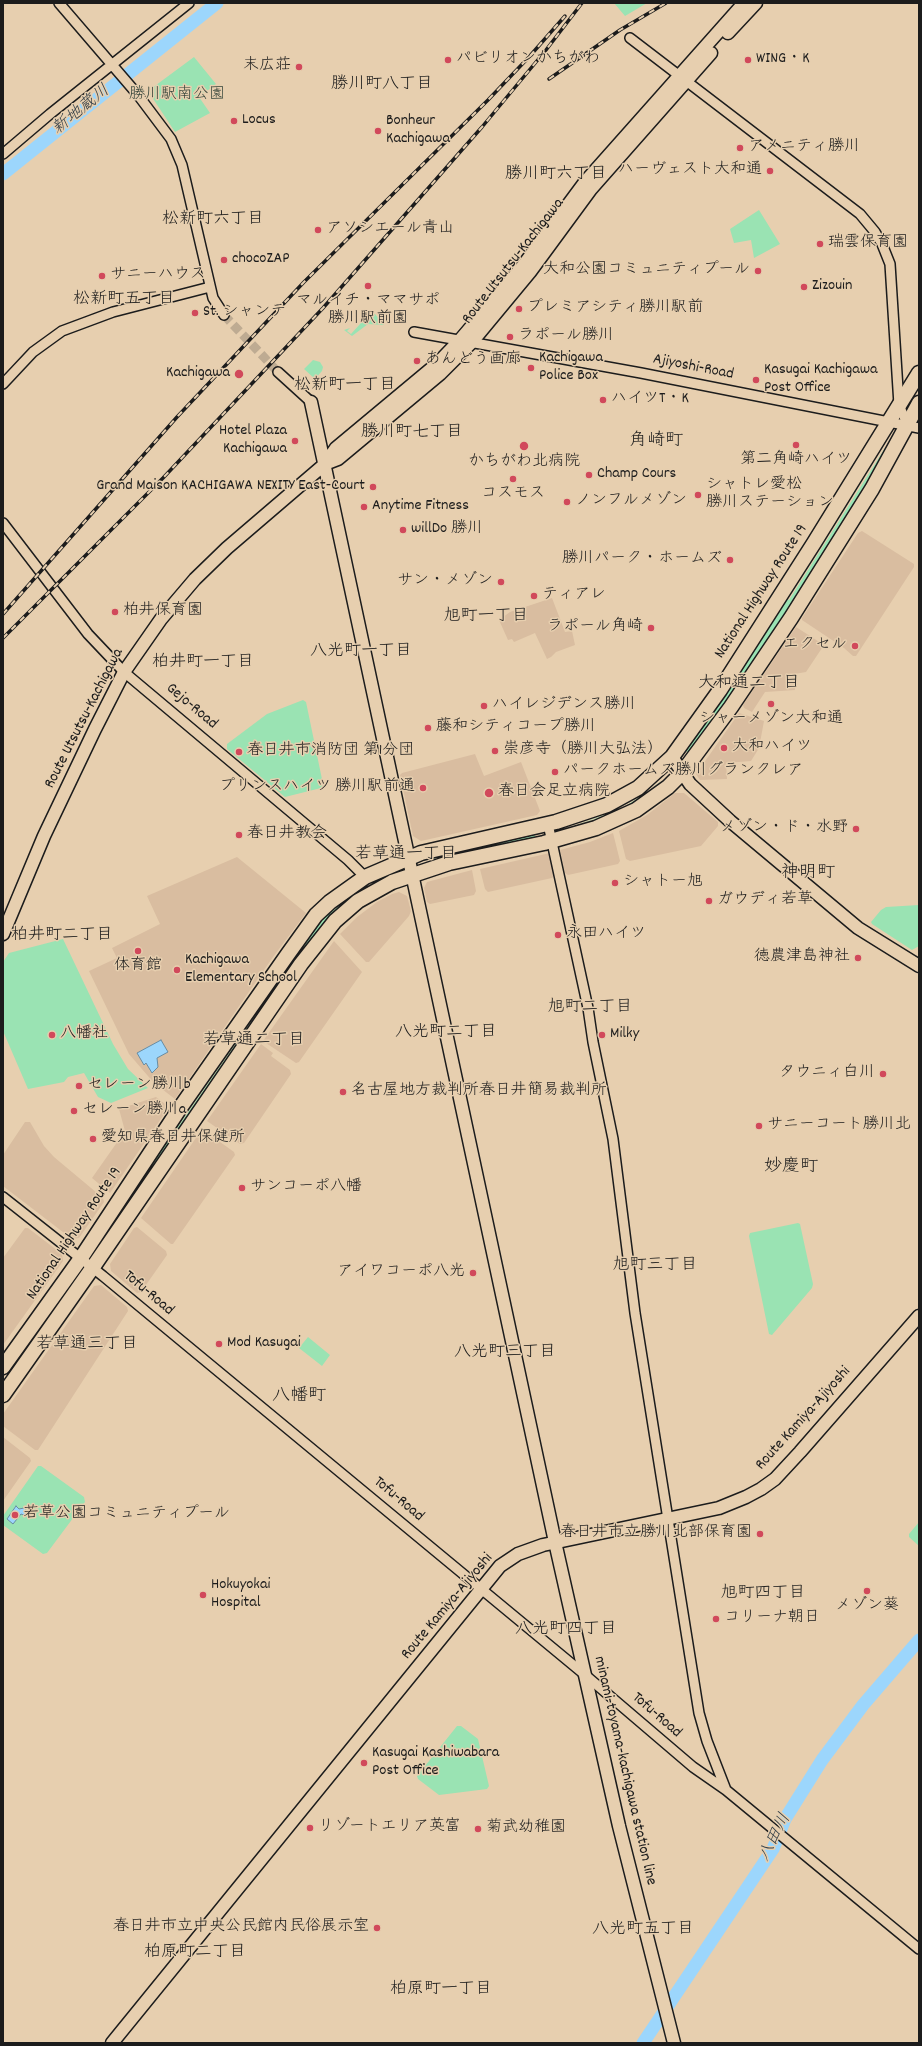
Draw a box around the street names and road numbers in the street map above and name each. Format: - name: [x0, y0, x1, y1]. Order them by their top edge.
- street label: Route Utsutsu-Kachigawa: [459, 195, 569, 329]
- street label: Ajiyoshi-Road: [651, 351, 735, 385]
- street label: National Highway Route 19: [711, 521, 813, 663]
- street label: Route Utsutsu-Kachigawa: [41, 646, 129, 792]
- street label: Gejo-Road: [161, 680, 221, 734]
- street label: National Highway Route 19: [23, 1164, 127, 1304]
- street label: Tofu-Road: [119, 1267, 177, 1321]
- street label: Route Kamiya-Ajiyoshi: [752, 1363, 856, 1475]
- street label: Tofu-Road: [369, 1473, 427, 1527]
- street label: Route Kamiya-Ajiyoshi: [398, 1550, 498, 1664]
- street label: minami-toyama-kachigawa station line: [588, 1655, 660, 1887]
- street label: Tofu-Road: [627, 1689, 685, 1743]

